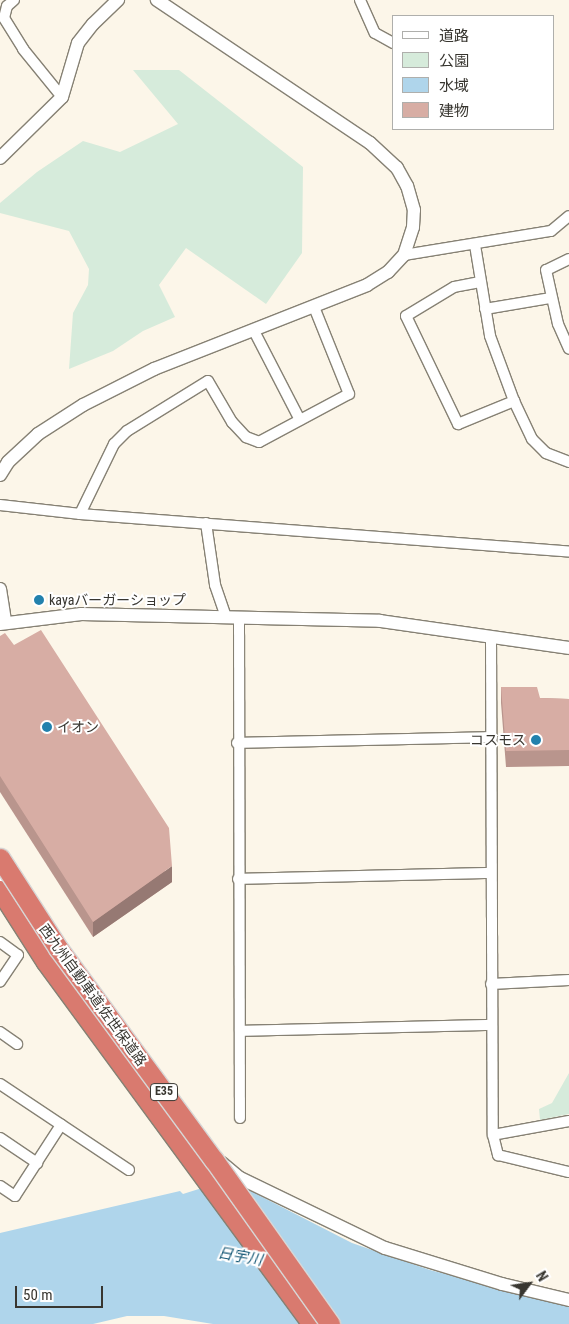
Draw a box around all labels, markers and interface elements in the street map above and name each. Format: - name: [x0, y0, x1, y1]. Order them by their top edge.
- legend: [392, 15, 554, 130]
- text: 道路: [439, 27, 469, 45]
- text: 公園: [439, 52, 469, 70]
- text: 水域: [439, 77, 469, 95]
- text: 建物: [439, 102, 469, 120]
- place label: kayaバーガーショップ: [49, 592, 186, 608]
- marker: kayaバーガーショップ: [33, 594, 45, 606]
- place label: イオン: [57, 719, 99, 735]
- marker: イオン: [41, 721, 53, 733]
- place label: コスモス: [470, 732, 526, 748]
- marker: コスモス: [530, 734, 542, 746]
- street label: 西九州自動車道;佐世保道路: [36, 921, 150, 1069]
- road number: E35: [149, 1082, 179, 1102]
- water label: 日宇川: [216, 1244, 264, 1270]
- north arrow: [504, 1259, 554, 1309]
- text: N: [533, 1268, 551, 1284]
- scale bar: [18, 1276, 105, 1308]
- text: 50 m: [23, 1286, 53, 1304]

